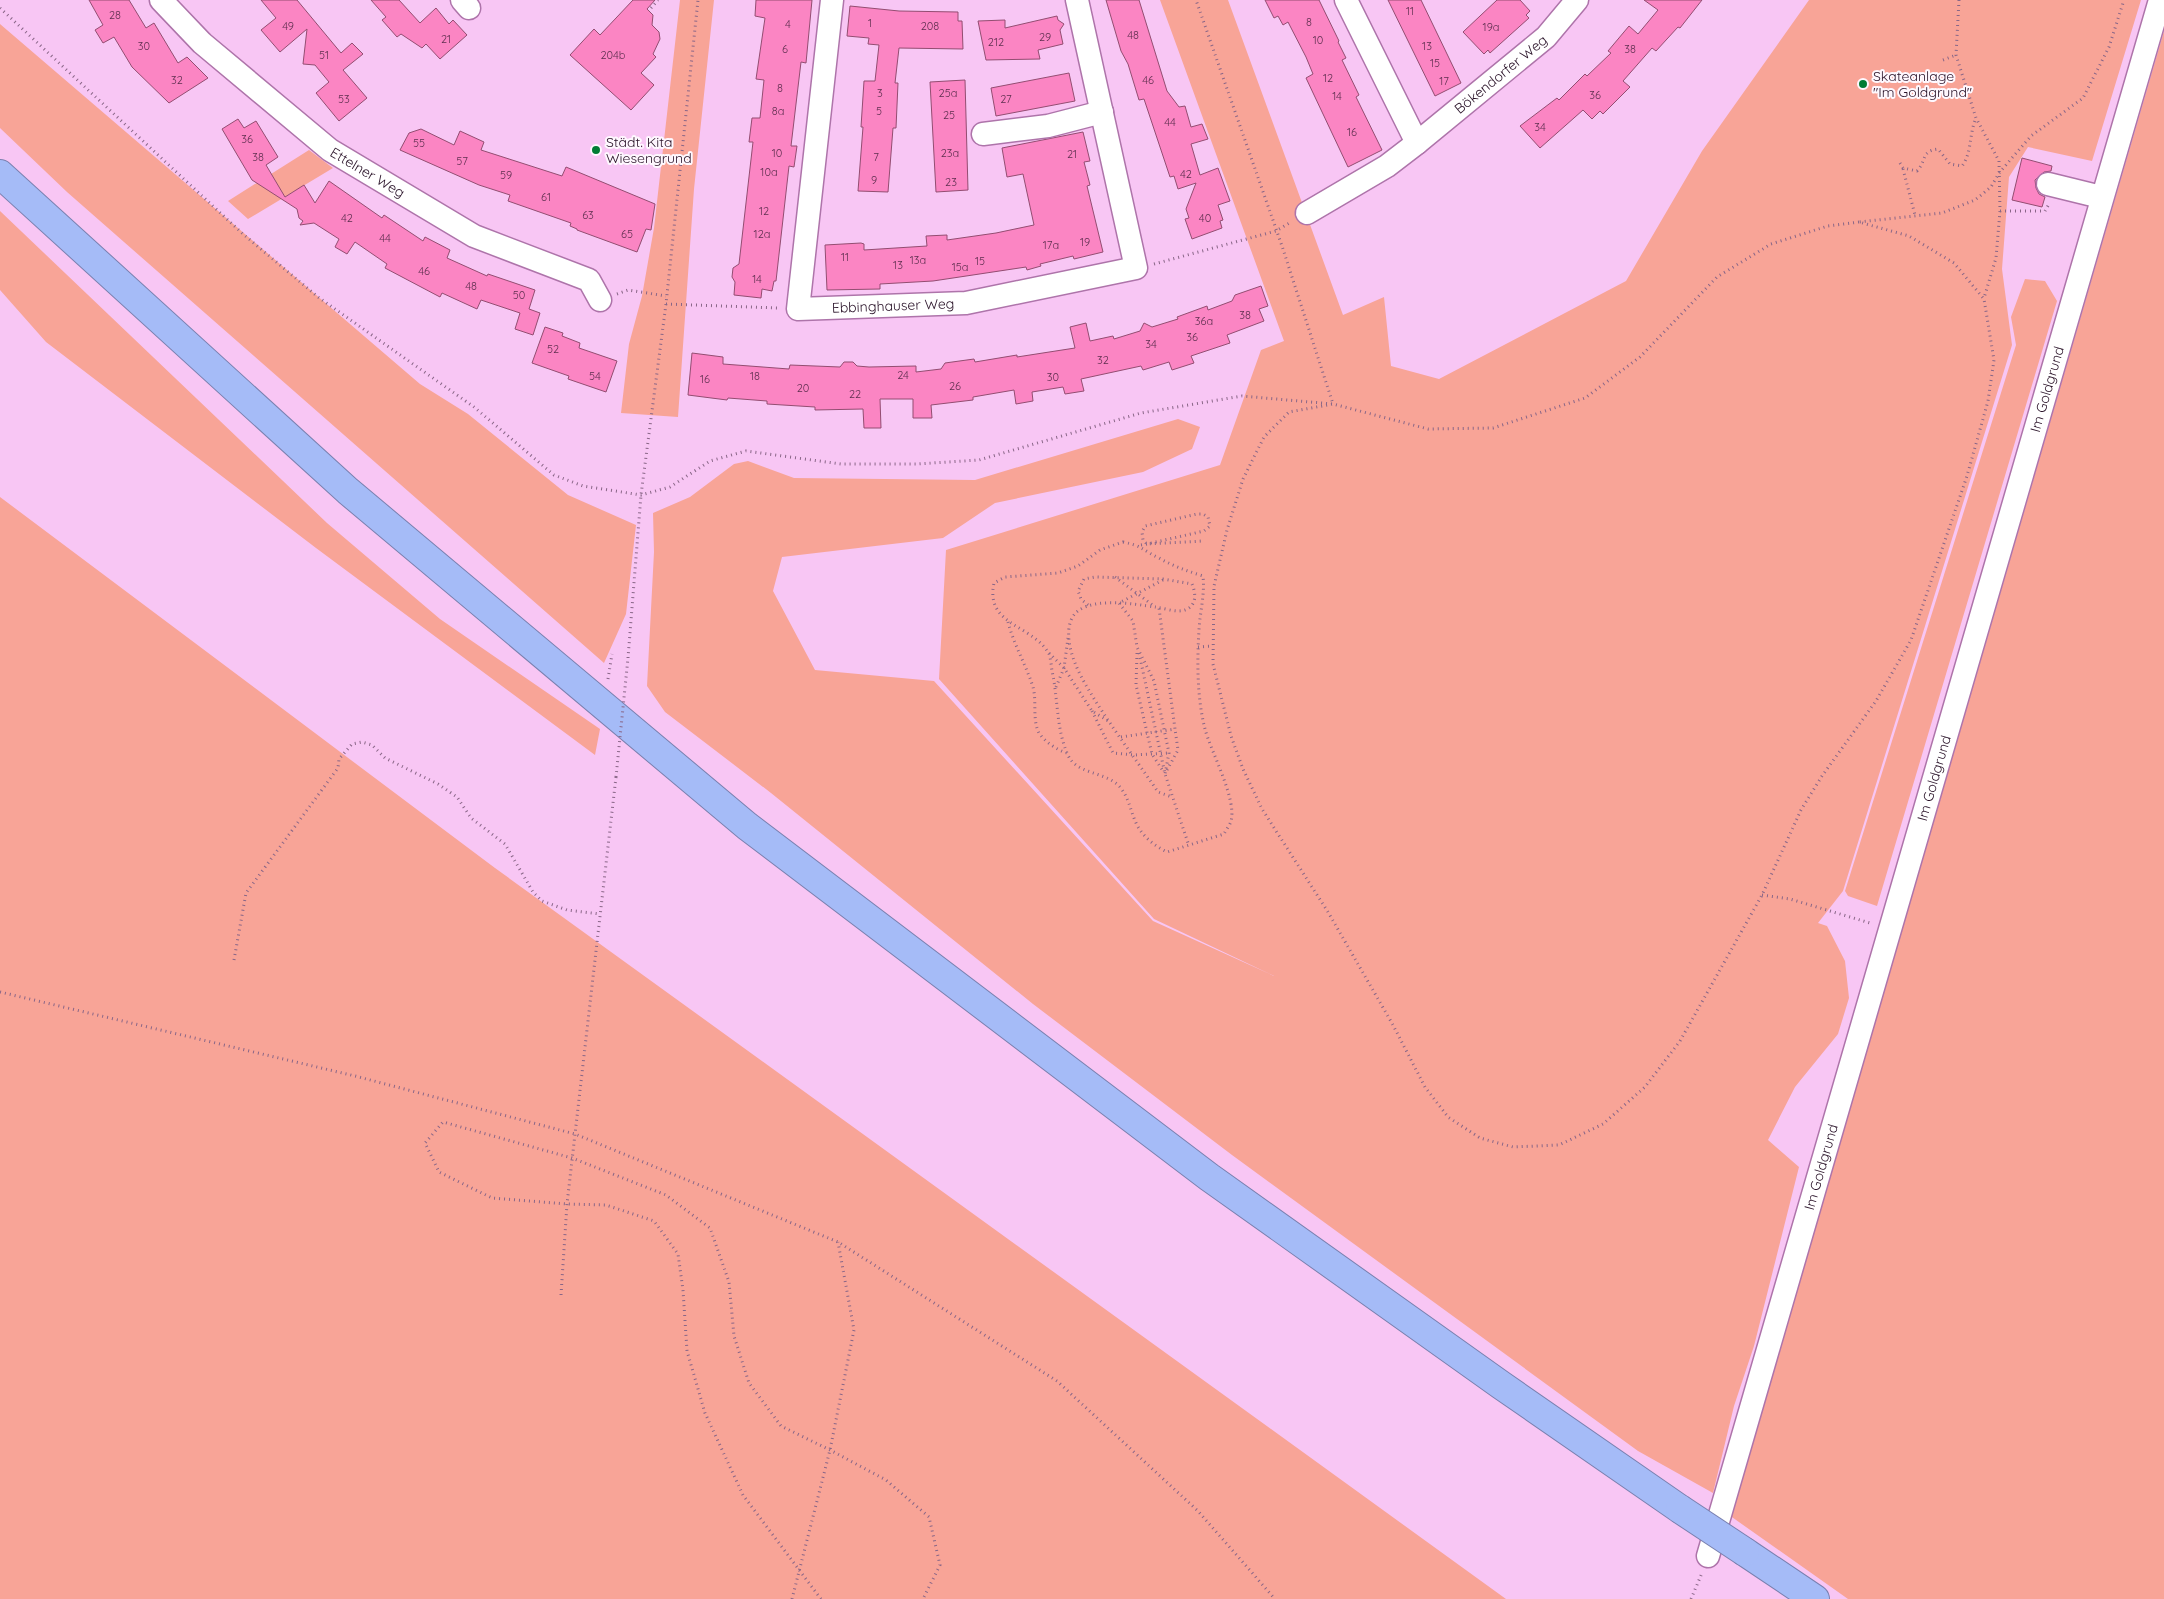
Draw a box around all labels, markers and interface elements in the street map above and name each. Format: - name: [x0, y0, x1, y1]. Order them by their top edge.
- house number: 11: [1406, 4, 1414, 18]
- house number: 28: [109, 8, 121, 22]
- house number: 8: [1306, 15, 1312, 29]
- house number: 1: [868, 16, 872, 30]
- house number: 4: [785, 17, 791, 31]
- house number: 49: [282, 19, 294, 33]
- house number: 208: [921, 19, 939, 33]
- house number: 19a: [1483, 20, 1499, 34]
- house number: 48: [1127, 28, 1139, 42]
- house number: 29: [1039, 30, 1051, 44]
- street label: Bökendorfer Weg: [1451, 31, 1551, 118]
- house number: 21: [441, 32, 451, 46]
- house number: 10: [1313, 33, 1323, 47]
- house number: 212: [988, 35, 1004, 49]
- house number: 30: [138, 39, 150, 53]
- house number: 13: [1422, 39, 1432, 53]
- house number: 6: [782, 42, 788, 56]
- house number: 38: [1624, 42, 1636, 56]
- house number: 51: [319, 48, 329, 62]
- house number: 204b: [600, 48, 626, 62]
- house number: 15: [1430, 56, 1440, 70]
- place label: Skateanlage "Im Goldgrund": [1873, 67, 1972, 101]
- house number: 12: [1323, 71, 1333, 85]
- house number: 32: [171, 73, 183, 87]
- house number: 46: [1142, 73, 1154, 87]
- house number: 17: [1439, 74, 1449, 88]
- marker: Skateanlage "Im Goldgrund": [1857, 78, 1869, 90]
- house number: 8: [777, 81, 783, 95]
- house number: 3: [877, 86, 883, 100]
- house number: 25a: [939, 86, 957, 100]
- house number: 36: [1589, 88, 1601, 102]
- house number: 14: [1332, 89, 1342, 103]
- house number: 53: [338, 92, 350, 106]
- house number: 27: [1000, 92, 1012, 106]
- house number: 8a: [772, 104, 784, 118]
- house number: 5: [876, 104, 882, 118]
- house number: 25: [943, 108, 955, 122]
- house number: 44: [1164, 115, 1176, 129]
- house number: 34: [1534, 120, 1546, 134]
- house number: 16: [1347, 125, 1357, 139]
- house number: 36: [241, 132, 253, 146]
- place label: Städt. Kita Wiesengrund: [606, 133, 692, 167]
- house number: 55: [413, 136, 425, 150]
- street label: Ettelner Weg: [327, 143, 408, 202]
- marker: Städt. Kita Wiesengrund: [590, 144, 602, 156]
- house number: 10: [772, 146, 782, 160]
- house number: 23a: [941, 146, 959, 160]
- house number: 21: [1067, 147, 1077, 161]
- house number: 38: [252, 150, 264, 164]
- house number: 7: [873, 150, 879, 164]
- house number: 57: [456, 154, 468, 168]
- house number: 10a: [760, 165, 778, 179]
- house number: 42: [1180, 167, 1192, 181]
- house number: 59: [500, 168, 512, 182]
- house number: 9: [871, 173, 877, 187]
- house number: 23: [945, 175, 957, 189]
- house number: 61: [541, 190, 551, 204]
- house number: 12: [759, 204, 769, 218]
- house number: 63: [582, 208, 594, 222]
- house number: 42: [341, 211, 353, 225]
- house number: 40: [1199, 211, 1211, 225]
- house number: 65: [621, 227, 633, 241]
- house number: 12a: [754, 227, 770, 241]
- house number: 44: [379, 231, 391, 245]
- house number: 19: [1080, 235, 1090, 249]
- house number: 17a: [1043, 238, 1059, 252]
- house number: 11: [841, 250, 849, 264]
- house number: 13a: [910, 253, 926, 267]
- house number: 15: [975, 254, 985, 268]
- house number: 13: [893, 258, 903, 272]
- house number: 15a: [952, 260, 968, 274]
- house number: 46: [418, 264, 430, 278]
- house number: 14: [752, 272, 762, 286]
- house number: 48: [465, 279, 477, 293]
- house number: 50: [513, 288, 525, 302]
- street label: Ebbinghauser Weg: [831, 294, 955, 317]
- house number: 38: [1239, 308, 1251, 322]
- house number: 36a: [1195, 314, 1213, 328]
- house number: 36: [1186, 330, 1198, 344]
- house number: 34: [1145, 337, 1157, 351]
- house number: 52: [547, 342, 559, 356]
- street label: Im Goldgrund: [2026, 344, 2068, 434]
- house number: 32: [1097, 353, 1109, 367]
- house number: 24: [897, 368, 909, 382]
- house number: 54: [589, 369, 601, 383]
- house number: 18: [750, 369, 760, 383]
- house number: 30: [1047, 370, 1059, 384]
- house number: 16: [700, 372, 710, 386]
- house number: 26: [949, 379, 961, 393]
- house number: 20: [797, 381, 809, 395]
- house number: 22: [849, 387, 861, 401]
- street label: Im Goldgrund: [1913, 733, 1955, 823]
- street label: Im Goldgrund: [1800, 1122, 1842, 1212]

